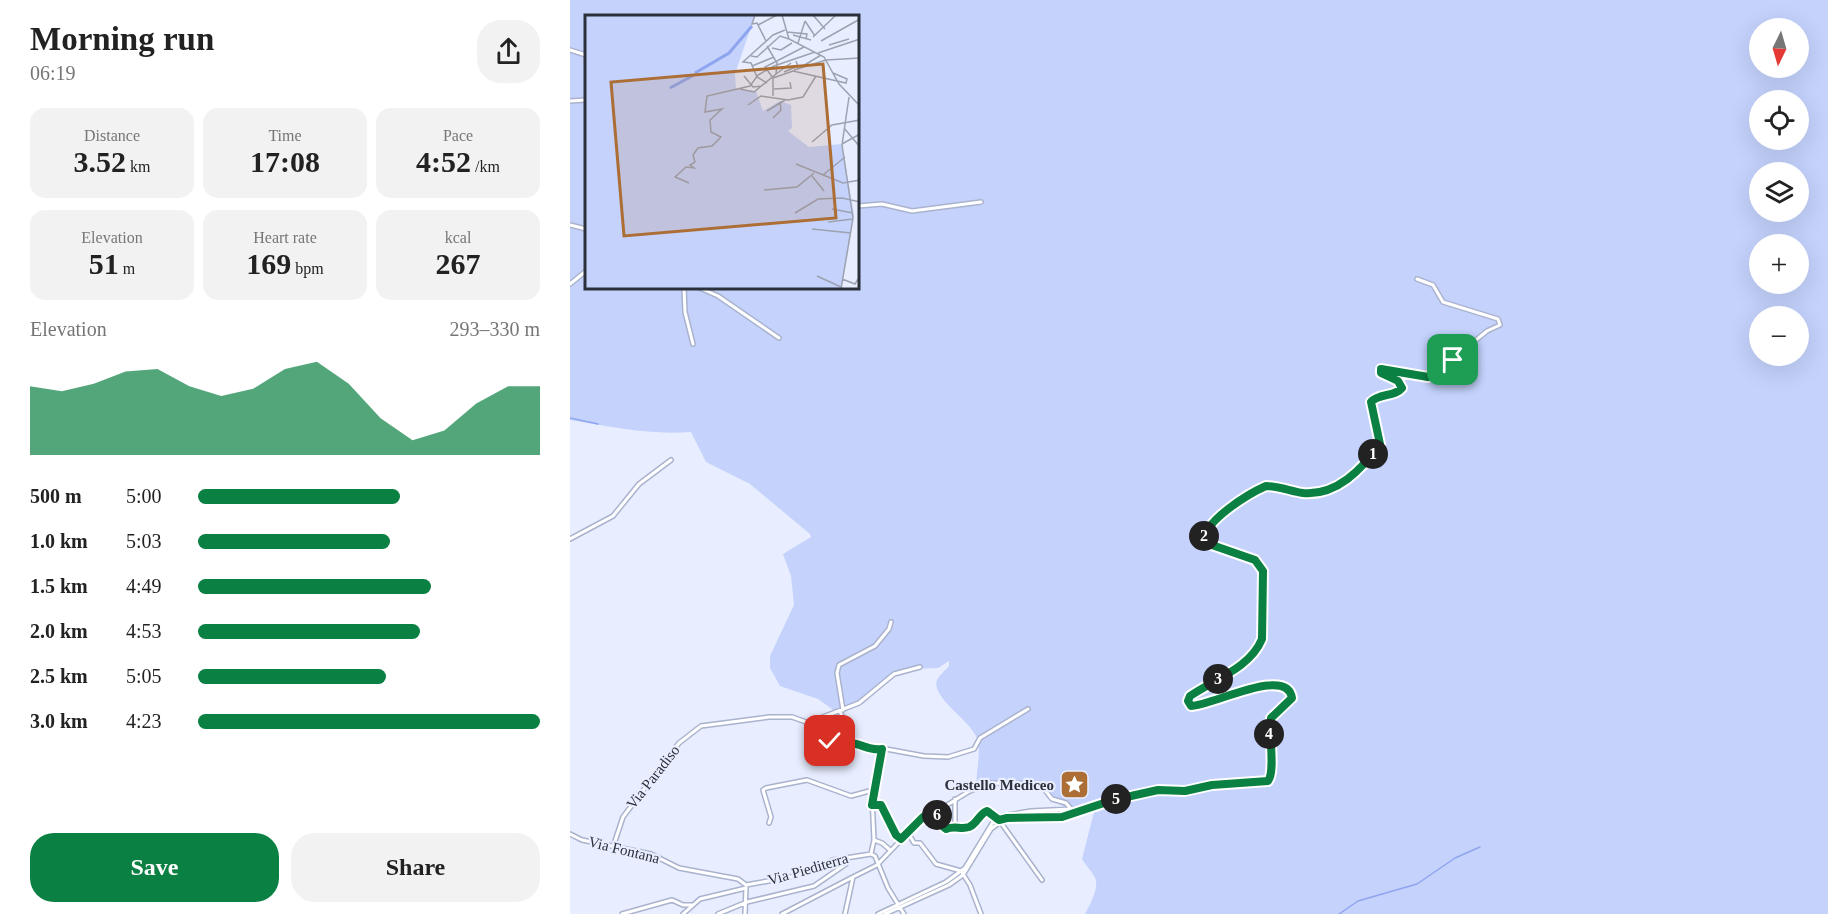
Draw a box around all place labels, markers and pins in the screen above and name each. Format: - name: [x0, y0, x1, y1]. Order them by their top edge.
- pin: [1427, 334, 1478, 385]
- pin: 1: [1358, 439, 1388, 469]
- pin: 2: [1189, 521, 1219, 551]
- pin: 3: [1203, 664, 1233, 694]
- pin: [804, 715, 855, 766]
- pin: 4: [1254, 719, 1284, 749]
- place icon: Castello Mediceo: [1059, 769, 1091, 801]
- place label: Castello Mediceo: [944, 777, 1054, 793]
- pin: 5: [1101, 784, 1131, 814]
- pin: 6: [922, 800, 952, 830]

